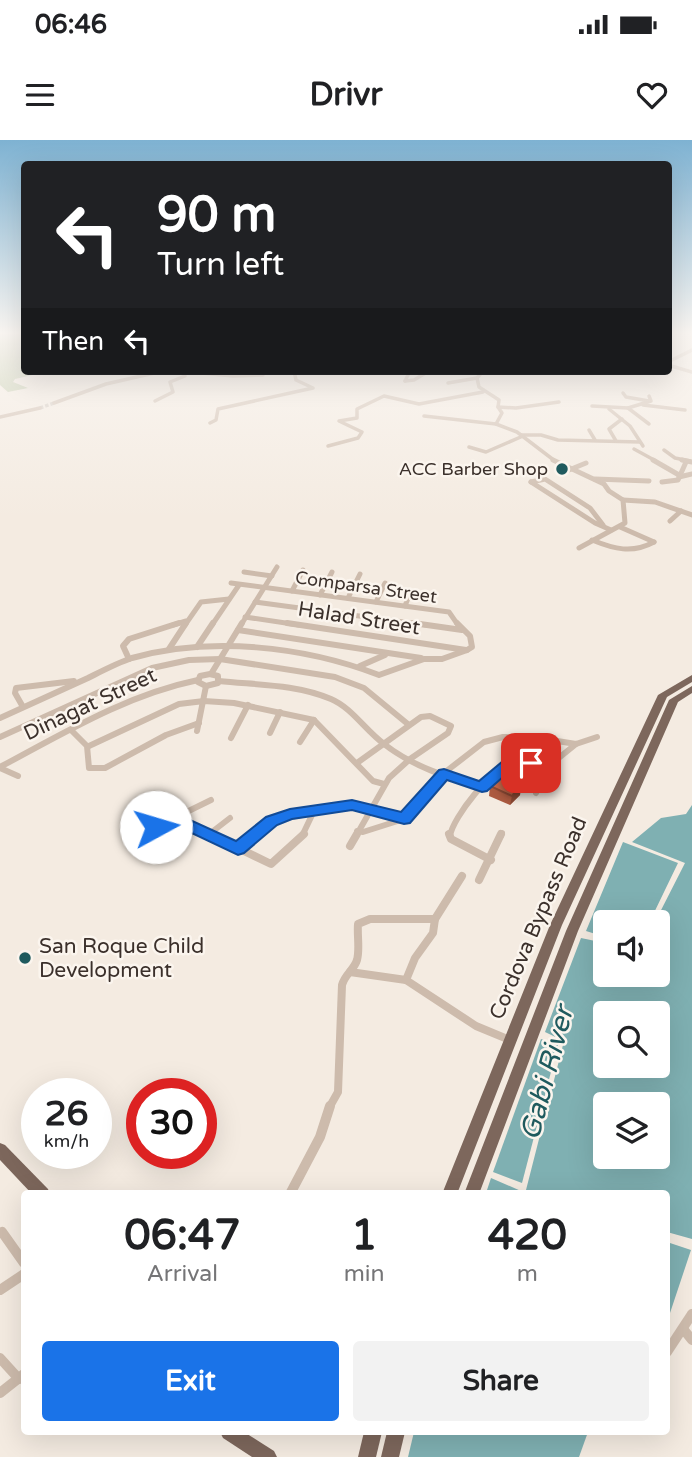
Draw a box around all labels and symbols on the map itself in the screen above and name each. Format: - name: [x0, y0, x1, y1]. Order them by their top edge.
- place label: ACC Barber Shop: [399, 458, 548, 480]
- marker: ACC Barber Shop: [554, 461, 570, 477]
- street label: Comparsa Street: [294, 566, 438, 608]
- street label: Halad Street: [296, 596, 422, 640]
- street label: Dinagat Street: [20, 663, 161, 746]
- pin: [501, 733, 561, 793]
- position arrow: [119, 790, 193, 864]
- street label: Cordova Bypass Road: [484, 813, 593, 1023]
- place label: San Roque Child Development: [39, 934, 204, 983]
- marker: San Roque Child Development: [17, 950, 33, 966]
- water label: Gabi River: [513, 1000, 582, 1144]
- speed limit sign: 30: [126, 1078, 217, 1169]

